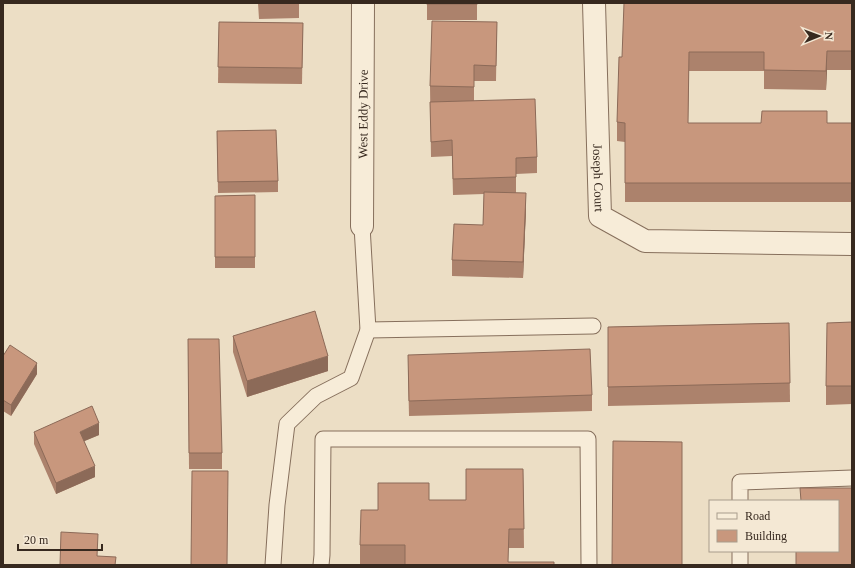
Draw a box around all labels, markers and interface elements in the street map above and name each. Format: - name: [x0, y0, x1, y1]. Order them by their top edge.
- north arrow: [799, 16, 839, 56]
- text: N: [823, 32, 835, 40]
- street label: West Eddy Drive: [355, 69, 371, 159]
- street label: Joseph Court: [590, 144, 607, 213]
- legend: [709, 500, 839, 552]
- text: Road: [745, 509, 770, 523]
- scale bar: [18, 526, 102, 552]
- text: Building: [745, 529, 787, 543]
- text: 20 m: [24, 533, 49, 547]

